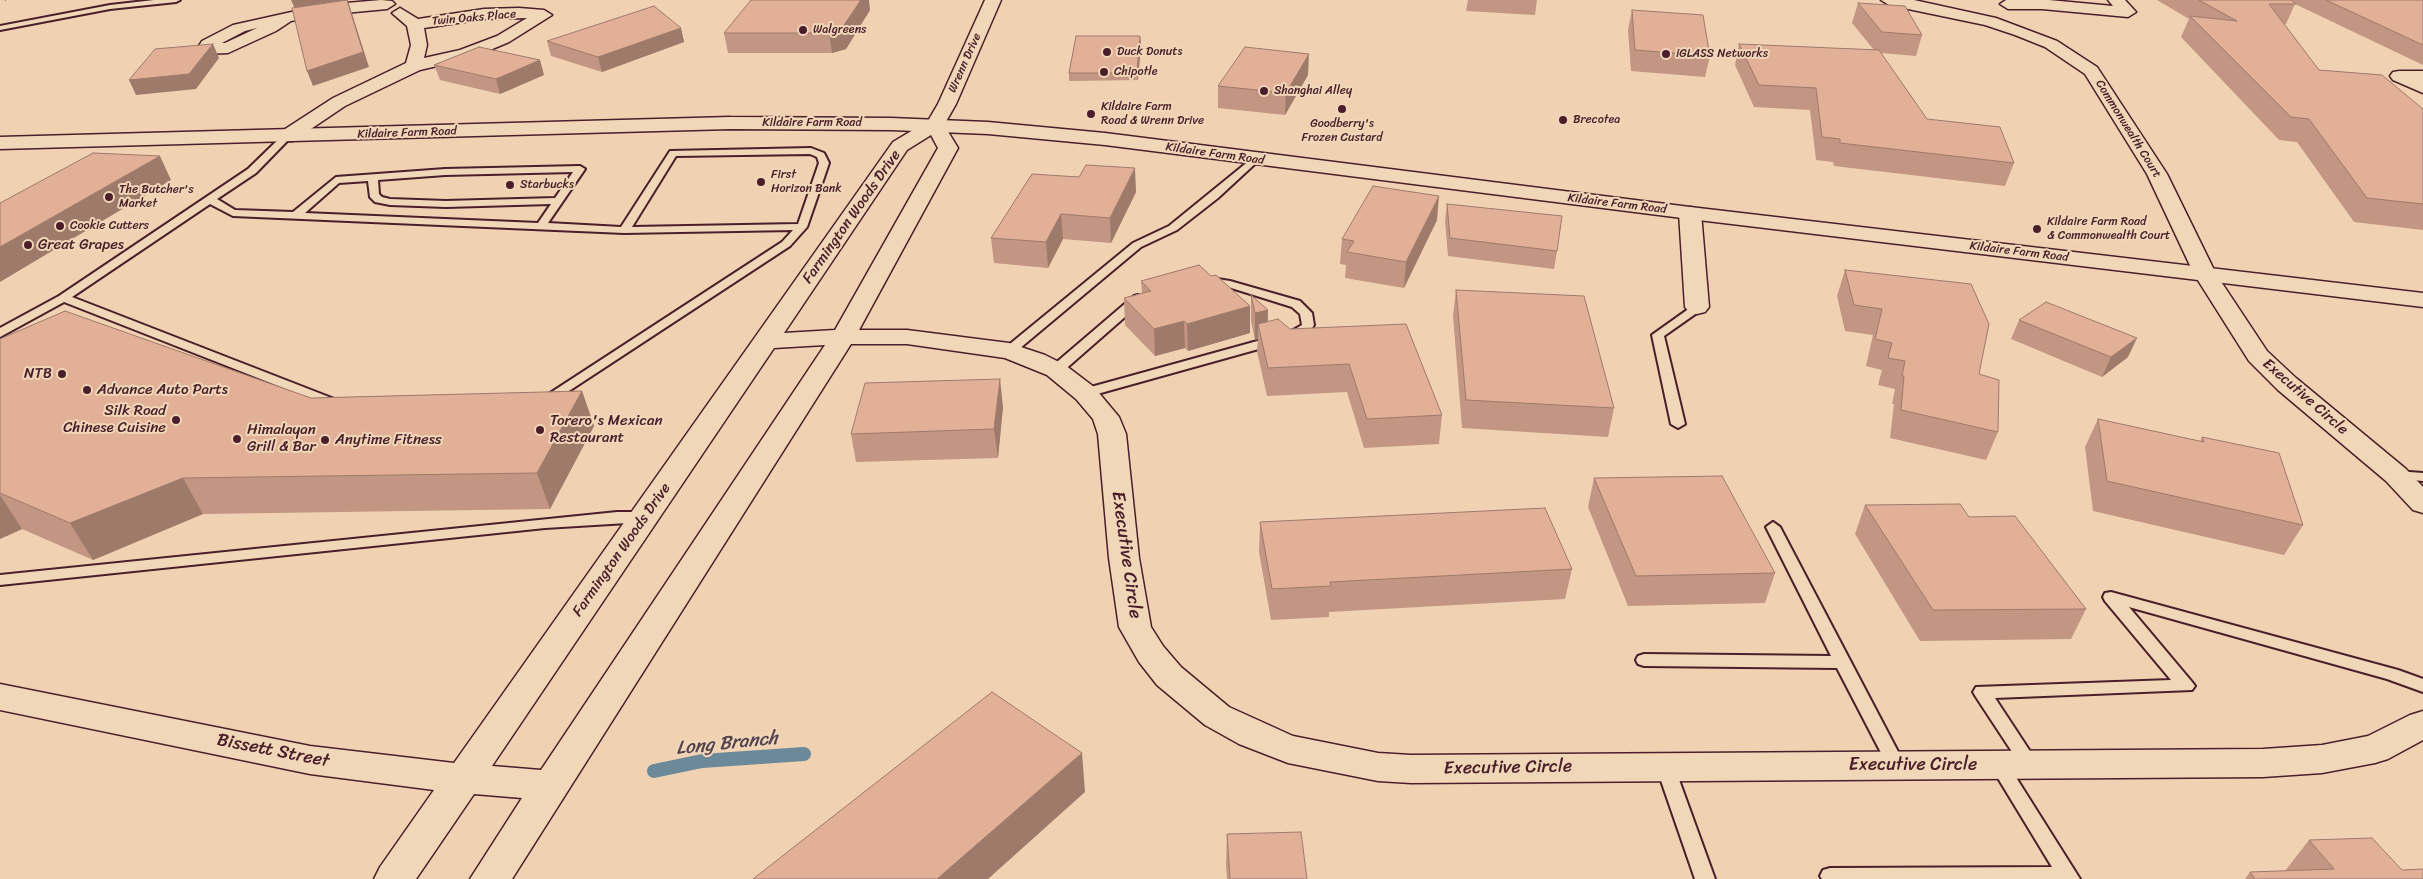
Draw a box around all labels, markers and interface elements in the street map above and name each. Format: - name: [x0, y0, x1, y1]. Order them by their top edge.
- street label: Twin Oaks Place: [431, 7, 517, 29]
- place label: Walgreens: [813, 23, 867, 37]
- marker: Walgreens: [797, 24, 809, 36]
- street label: Wrenn Drive: [945, 31, 985, 95]
- place label: Duck Donuts: [1117, 45, 1182, 59]
- marker: Duck Donuts: [1101, 46, 1113, 58]
- place label: iGLASS Networks: [1676, 47, 1768, 61]
- marker: iGLASS Networks: [1660, 48, 1672, 60]
- place label: Chipotle: [1114, 65, 1158, 79]
- marker: Chipotle: [1098, 66, 1110, 78]
- street label: Commonwealth Court: [2092, 77, 2164, 181]
- place label: Shanghai Alley: [1274, 84, 1352, 98]
- marker: Shanghai Alley: [1258, 85, 1270, 97]
- place label: Kildaire Farm Road & Wrenn Drive: [1101, 100, 1204, 128]
- marker: Goodberry's Frozen Custard: [1336, 103, 1348, 115]
- marker: Kildaire Farm Road & Wrenn Drive: [1085, 108, 1097, 120]
- place label: Brecotea: [1573, 113, 1620, 127]
- marker: Brecotea: [1557, 114, 1569, 126]
- street label: Kildaire Farm Road: [762, 116, 862, 130]
- place label: Goodberry's Frozen Custard: [1301, 117, 1383, 145]
- street label: Kildaire Farm Road: [357, 124, 457, 142]
- street label: Kildaire Farm Road: [1165, 140, 1265, 168]
- street label: Farmington Woods Drive: [799, 147, 905, 287]
- place label: First Horizon Bank: [771, 168, 842, 196]
- marker: First Horizon Bank: [755, 176, 767, 188]
- place label: Starbucks: [520, 178, 574, 192]
- marker: Starbucks: [504, 179, 516, 191]
- place label: The Butcher's Market: [119, 183, 194, 211]
- marker: The Butcher's Market: [103, 191, 115, 203]
- street label: Kildaire Farm Road: [1567, 191, 1667, 217]
- place label: Kildaire Farm Road & Commonwealth Court: [2047, 215, 2170, 243]
- place label: Cookie Cutters: [70, 219, 149, 233]
- marker: Cookie Cutters: [54, 220, 66, 232]
- marker: Kildaire Farm Road & Commonwealth Court: [2031, 223, 2043, 235]
- place label: Great Grapes: [38, 236, 124, 254]
- marker: Great Grapes: [22, 239, 34, 251]
- street label: Kildaire Farm Road: [1969, 239, 2069, 265]
- street label: Executive Circle: [2259, 355, 2351, 439]
- place label: NTB: [24, 365, 52, 383]
- marker: NTB: [56, 368, 68, 380]
- place label: Advance Auto Parts: [97, 381, 228, 399]
- marker: Advance Auto Parts: [81, 384, 93, 396]
- place label: Silk Road Chinese Cuisine: [63, 402, 166, 437]
- place label: Torero's Mexican Restaurant: [550, 412, 663, 447]
- marker: Silk Road Chinese Cuisine: [170, 414, 182, 426]
- place label: Himalayan Grill & Bar: [247, 421, 316, 456]
- marker: Torero's Mexican Restaurant: [534, 424, 546, 436]
- place label: Anytime Fitness: [335, 431, 442, 449]
- marker: Himalayan Grill & Bar: [231, 433, 243, 445]
- marker: Anytime Fitness: [319, 434, 331, 446]
- street label: Farmington Woods Drive: [569, 480, 675, 620]
- street label: Executive Circle: [1106, 490, 1146, 620]
- water label: Long Branch: [675, 727, 779, 761]
- street label: Bissett Street: [215, 730, 331, 772]
- street label: Executive Circle: [1849, 754, 1977, 776]
- street label: Executive Circle: [1444, 756, 1572, 780]

